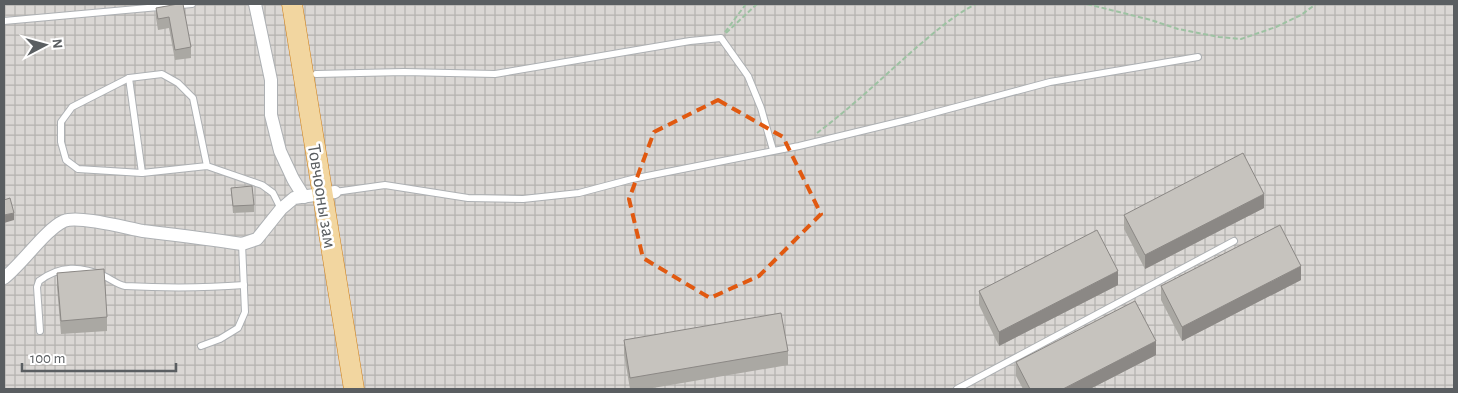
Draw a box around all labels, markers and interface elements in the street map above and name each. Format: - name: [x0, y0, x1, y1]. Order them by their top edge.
- north arrow: [20, 20, 70, 70]
- text: N: [49, 38, 64, 49]
- street label: Товчооны зам: [304, 143, 339, 250]
- scale bar: [22, 340, 176, 372]
- text: 100 m: [30, 351, 65, 366]

